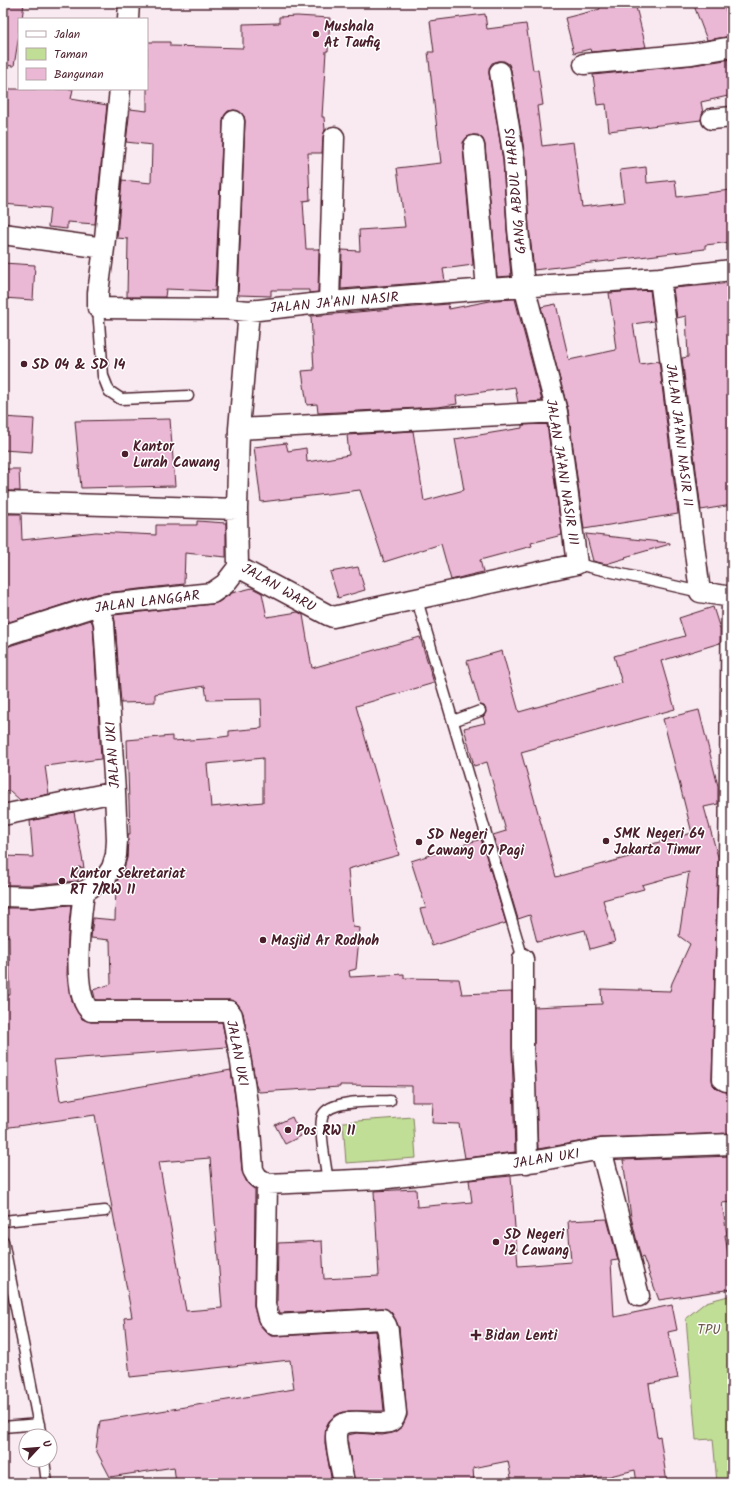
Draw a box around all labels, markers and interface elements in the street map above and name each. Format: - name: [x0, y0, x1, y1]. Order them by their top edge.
- place label: Mushala At Taufiq: [324, 16, 381, 54]
- legend: [18, 18, 148, 90]
- text: Jalan: [54, 25, 80, 44]
- marker: Mushala At Taufiq: [311, 29, 321, 39]
- text: Taman: [54, 45, 88, 64]
- text: Bangunan: [54, 65, 104, 84]
- street label: GANG ABDUL HARIS: [499, 126, 532, 255]
- street label: JALAN JA'ANI NASIR: [269, 286, 399, 320]
- place label: SD 04 & SD 14: [32, 354, 126, 376]
- marker: SD 04 & SD 14: [19, 359, 29, 369]
- street label: JALAN JA'ANI NASIR II: [659, 363, 699, 508]
- street label: JALAN JA'ANI NASIR III: [540, 397, 584, 547]
- place label: Kantor Lurah Cawang: [133, 436, 221, 474]
- marker: Kantor Lurah Cawang: [120, 449, 130, 459]
- street label: JALAN WARU: [237, 558, 320, 618]
- street label: JALAN LANGGAR: [93, 585, 201, 619]
- street label: JALAN UKI: [100, 721, 126, 789]
- place label: SMK Negeri 64 Jakarta Timur: [614, 823, 705, 861]
- place label: SD Negeri Cawang 07 Pagi: [427, 824, 524, 862]
- marker: SMK Negeri 64 Jakarta Timur: [601, 836, 611, 846]
- marker: SD Negeri Cawang 07 Pagi: [414, 837, 424, 847]
- place label: Kantor Sekretariat RT 7/RW 11: [70, 863, 186, 901]
- marker: Kantor Sekretariat RT 7/RW 11: [57, 876, 67, 886]
- place label: Masjid Ar Rodhoh: [271, 930, 379, 952]
- marker: Masjid Ar Rodhoh: [258, 935, 268, 945]
- street label: JALAN UKI: [220, 1018, 254, 1088]
- place label: Pos RW 11: [296, 1120, 356, 1142]
- marker: Pos RW 11: [283, 1125, 293, 1135]
- street label: JALAN UKI: [511, 1143, 581, 1175]
- place label: SD Negeri 12 Cawang: [504, 1224, 569, 1262]
- marker: SD Negeri 12 Cawang: [491, 1237, 501, 1247]
- park label: TPU: [697, 1319, 721, 1341]
- place label: Bidan Lenti: [485, 1325, 558, 1347]
- marker: Bidan Lenti: [470, 1329, 482, 1341]
- north arrow: [18, 1428, 58, 1468]
- text: U: [37, 1437, 56, 1451]

